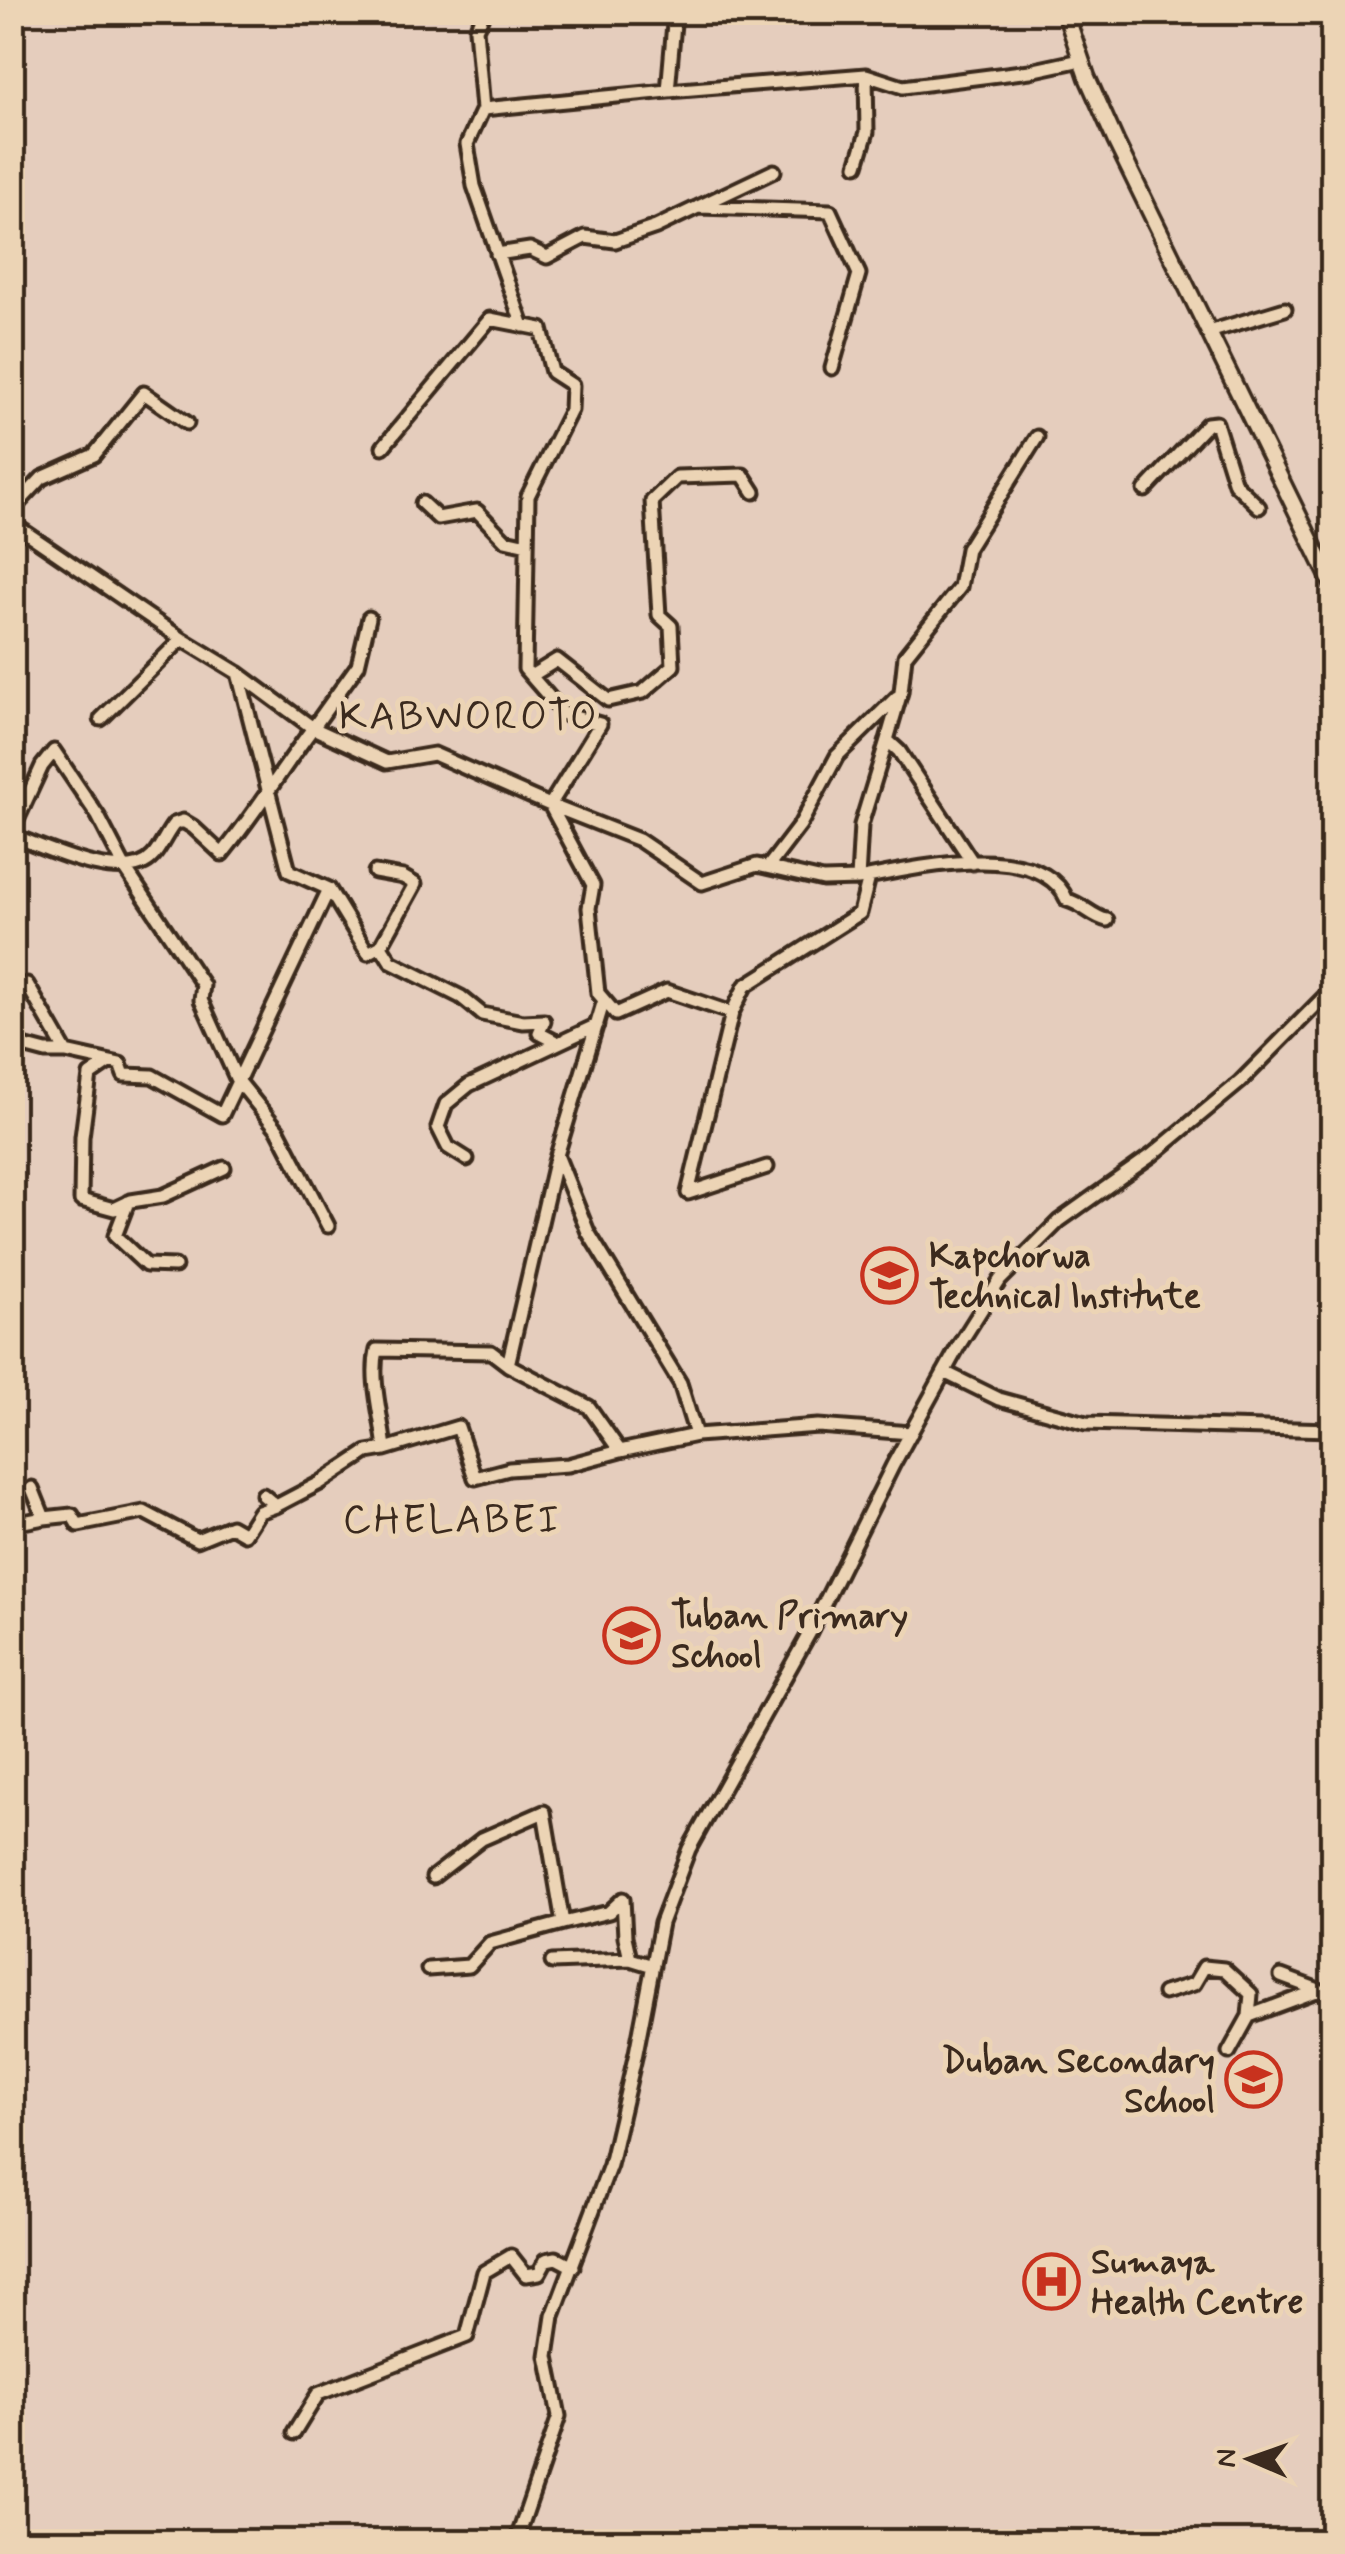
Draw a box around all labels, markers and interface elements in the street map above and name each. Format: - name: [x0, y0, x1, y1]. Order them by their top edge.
- district label: KABWOROTO: [339, 692, 599, 744]
- place label: Kapchorwa Technical Institute: [929, 1234, 1201, 1320]
- school or university icon: Kapchorwa Technical Institute: [860, 1245, 920, 1305]
- district label: CHELABEI: [343, 1495, 561, 1547]
- place label: Tuban Primary School: [671, 1594, 908, 1680]
- school or university icon: Tuban Primary School: [602, 1605, 662, 1665]
- place label: Duban Secondary School: [942, 2039, 1215, 2125]
- school or university icon: Duban Secondary School: [1224, 2050, 1284, 2110]
- place label: Sumaya Health Centre: [1091, 2240, 1304, 2326]
- hospital icon: Sumaya Health Centre: [1022, 2251, 1082, 2311]
- north arrow: [1200, 2409, 1300, 2509]
- text: N: [1209, 2448, 1246, 2468]

